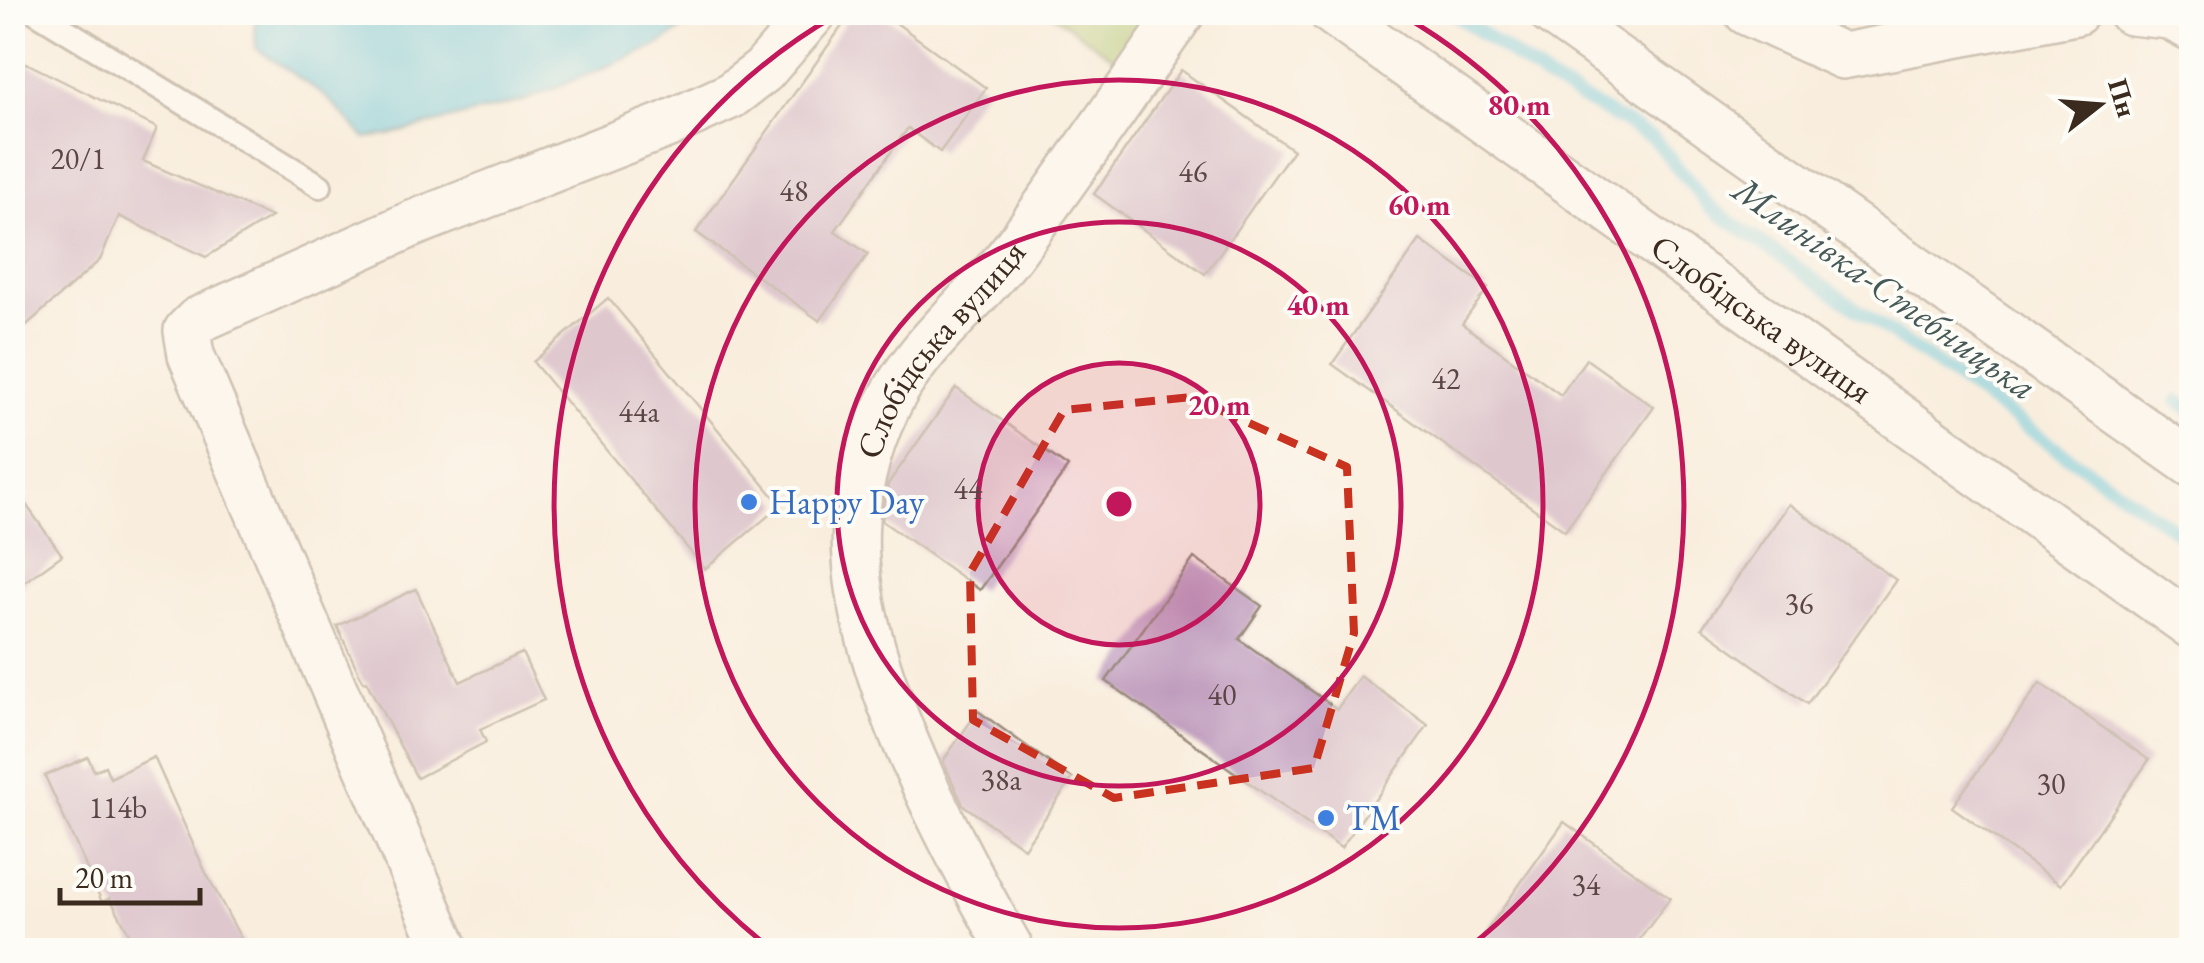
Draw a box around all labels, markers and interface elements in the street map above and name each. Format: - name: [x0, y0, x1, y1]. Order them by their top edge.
- north arrow: [2049, 55, 2149, 155]
- text: Пн: [2100, 74, 2146, 121]
- text: 80 m: [1487, 85, 1551, 124]
- house number: 20/1: [50, 139, 106, 178]
- house number: 46: [1179, 152, 1207, 191]
- water label: Млинівка-Стебницька: [1722, 163, 2047, 411]
- house number: 48: [780, 171, 808, 210]
- text: 60 m: [1387, 185, 1451, 224]
- street label: Слобідська вулиця: [1642, 224, 1882, 413]
- street label: Слобідська вулиця: [846, 231, 1035, 464]
- text: 40 m: [1286, 285, 1350, 324]
- house number: 42: [1432, 359, 1461, 398]
- text: 20 m: [1187, 385, 1251, 424]
- house number: 44а: [619, 392, 659, 431]
- house number: 44: [954, 469, 983, 508]
- place label: Happy Day: [769, 479, 925, 524]
- centre of rings: [1101, 486, 1137, 522]
- marker: Happy Day: [738, 491, 760, 513]
- house number: 36: [1785, 584, 1813, 623]
- house number: 40: [1208, 675, 1236, 714]
- house number: 38а: [981, 760, 1021, 799]
- house number: 30: [2037, 764, 2065, 803]
- house number: 114b: [89, 788, 147, 827]
- place label: TM: [1346, 795, 1401, 840]
- marker: TM: [1315, 807, 1337, 829]
- scale bar: [60, 843, 200, 905]
- text: 20 m: [75, 858, 133, 897]
- house number: 34: [1572, 865, 1601, 904]

